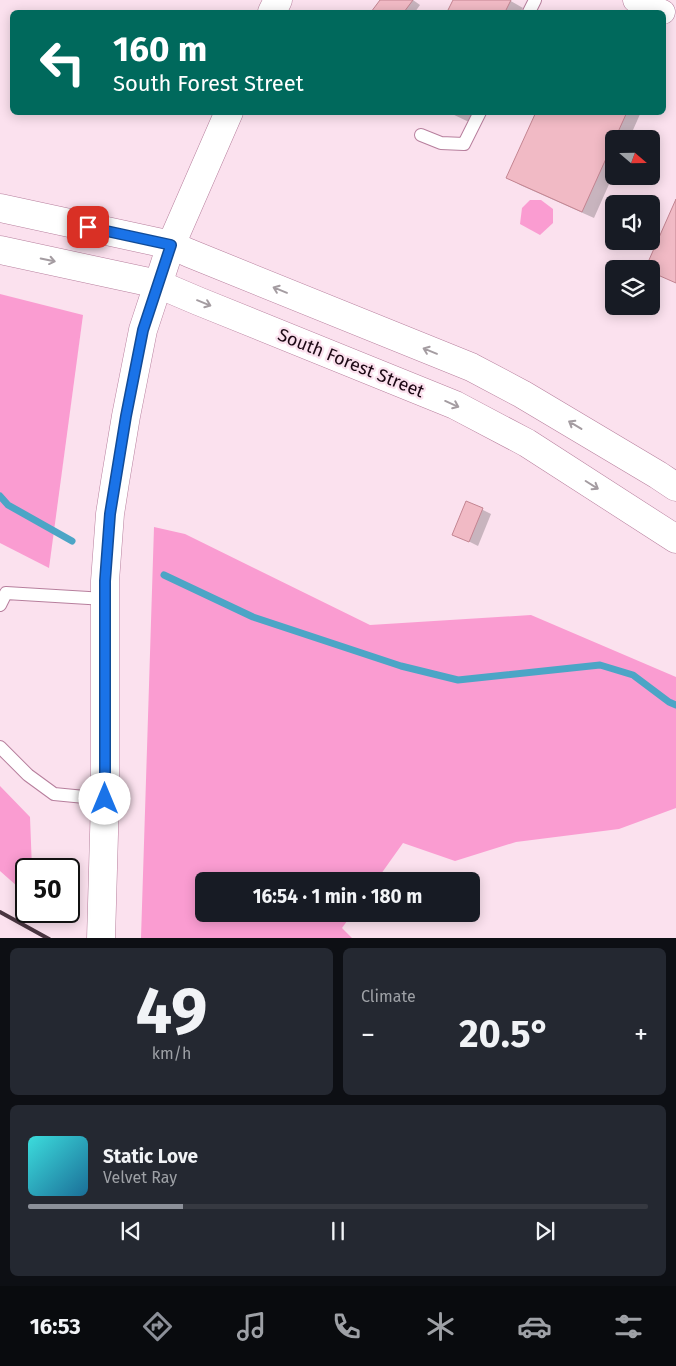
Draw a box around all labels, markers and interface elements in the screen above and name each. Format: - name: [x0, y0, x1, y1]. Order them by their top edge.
- text: 160 m: [113, 28, 207, 70]
- icon: left: [30, 30, 95, 95]
- text: South Forest Street: [113, 70, 304, 97]
- north arrow: [605, 130, 660, 185]
- map controls: [605, 130, 660, 315]
- button: sound: [605, 195, 660, 250]
- pin: [67, 206, 109, 248]
- icon: arrive: [74, 213, 102, 241]
- one-way arrow: [39, 256, 55, 265]
- button: layers: [605, 260, 660, 315]
- one-way arrow: [273, 285, 288, 294]
- one-way arrow: [196, 300, 211, 309]
- street label: South Forest Street: [275, 324, 428, 403]
- one-way arrow: [423, 346, 439, 355]
- one-way arrow: [444, 399, 459, 409]
- one-way arrow: [568, 420, 582, 430]
- one-way arrow: [585, 480, 599, 490]
- position arrow: [78, 772, 130, 824]
- speed limit sign: 50: [15, 858, 80, 923]
- text: 16:54 · 1 min · 180 m: [253, 885, 422, 908]
- text: 49: [136, 972, 207, 1050]
- text: Climate: [361, 987, 416, 1006]
- text: 20.5°: [459, 1011, 550, 1057]
- text: −: [361, 1018, 375, 1051]
- text: +: [634, 1018, 648, 1051]
- text: km/h: [152, 1044, 191, 1063]
- text: Static Love: [103, 1145, 198, 1168]
- text: Velvet Ray: [103, 1168, 177, 1187]
- icon: previous: [117, 1217, 145, 1245]
- icon: pause: [324, 1217, 352, 1245]
- icon: next: [531, 1217, 559, 1245]
- icon: directions: [140, 1309, 175, 1344]
- icon: music: [234, 1309, 269, 1344]
- icon: phone: [329, 1309, 364, 1344]
- icon: climate: [423, 1309, 458, 1344]
- icon: car: [517, 1309, 552, 1344]
- icon: filters: [611, 1309, 646, 1344]
- text: 16:53: [30, 1313, 81, 1340]

